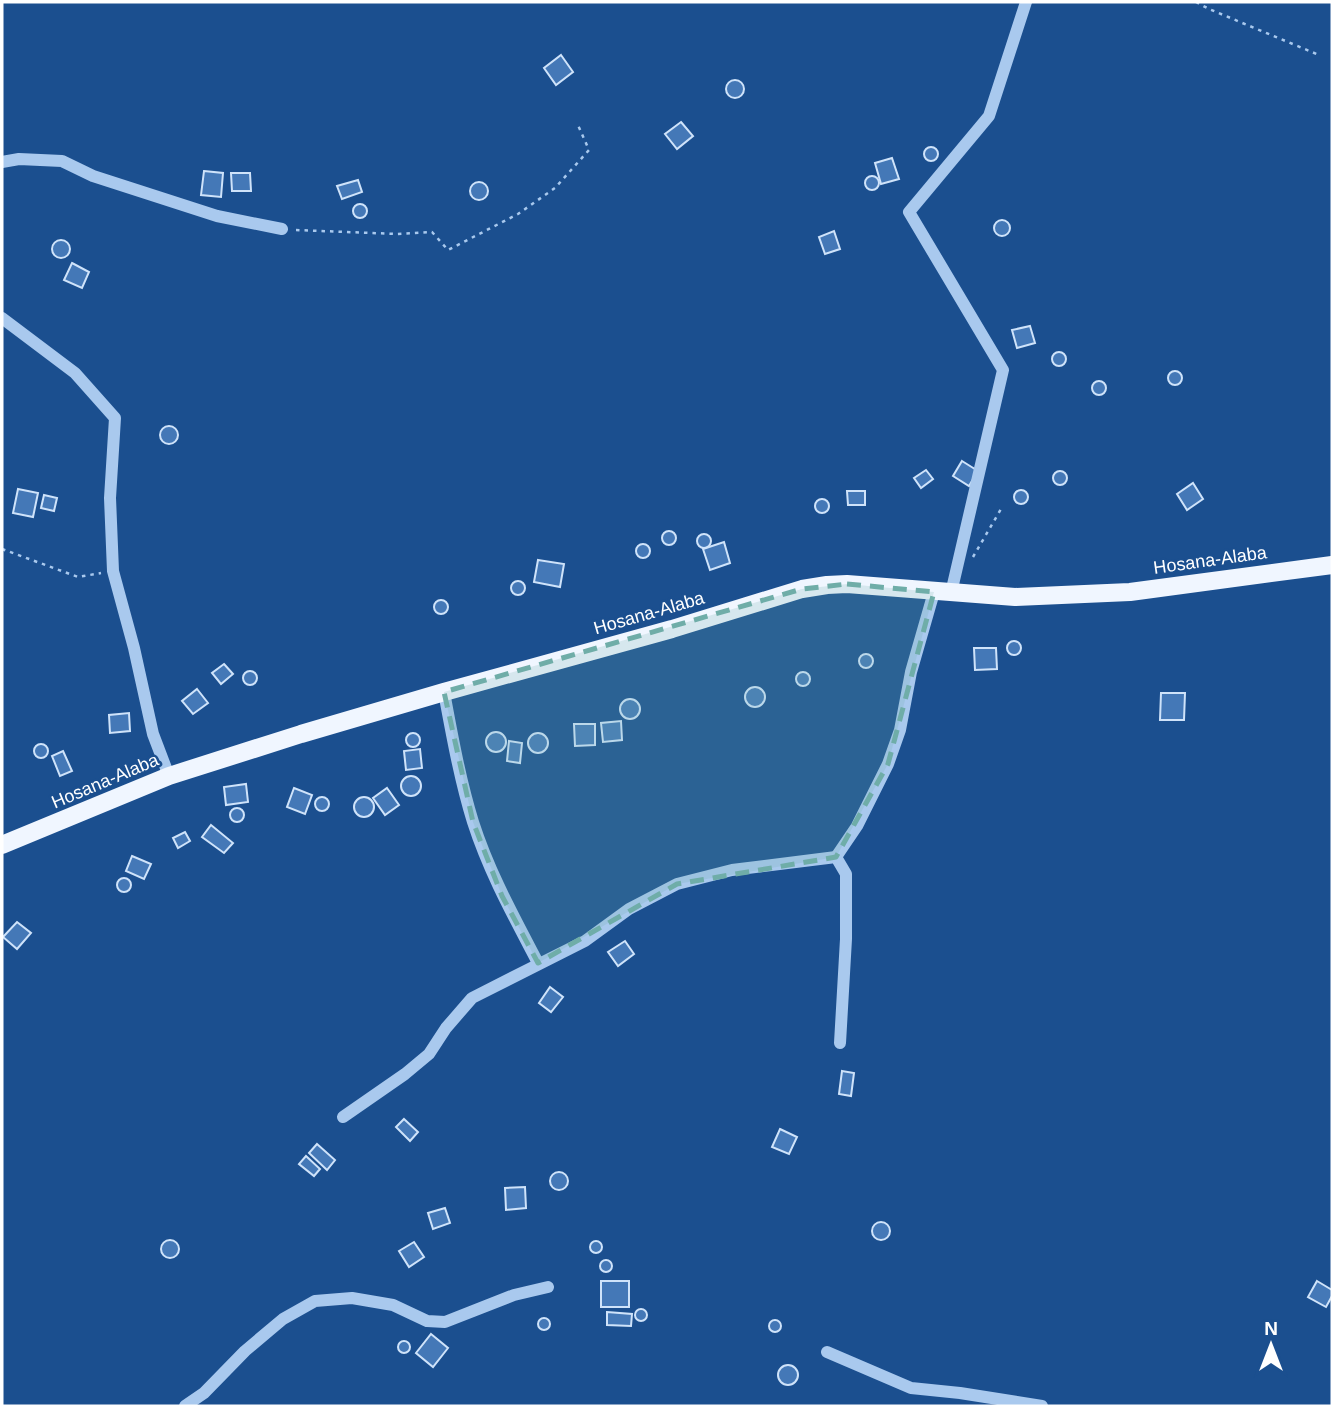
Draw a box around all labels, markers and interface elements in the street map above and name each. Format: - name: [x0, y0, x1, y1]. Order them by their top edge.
- street label: Hosana-Alaba: [1152, 542, 1269, 578]
- street label: Hosana-Alaba: [591, 587, 708, 638]
- street label: Hosana-Alaba: [49, 749, 162, 812]
- north arrow: [1236, 1310, 1306, 1380]
- text: N: [1264, 1318, 1278, 1339]

